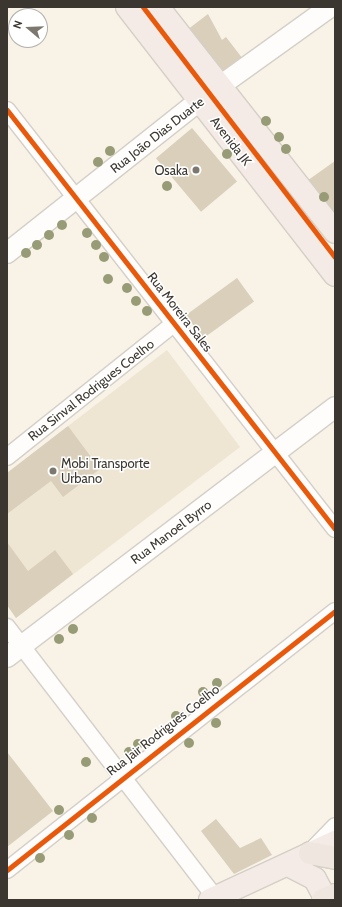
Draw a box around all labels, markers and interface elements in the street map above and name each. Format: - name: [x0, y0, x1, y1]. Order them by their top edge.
- north arrow: [8, 8, 48, 48]
- text: N: [10, 18, 25, 30]
- street label: Rua João Dias Duarte: [107, 94, 207, 176]
- street label: Avenida JK: [207, 114, 255, 168]
- place label: Osaka: [154, 162, 188, 178]
- marker: Osaka: [191, 165, 201, 175]
- street label: Rua Moreira Sales: [144, 269, 216, 355]
- street label: Rua Sinval Rodrigues Coelho: [25, 336, 157, 444]
- place label: Mobi Transporte Urbano: [61, 456, 150, 487]
- marker: Mobi Transporte Urbano: [48, 466, 58, 476]
- street label: Rua Manoel Byrro: [128, 497, 214, 567]
- street label: Rua Jair Rodrigues Coelho: [103, 681, 223, 779]

